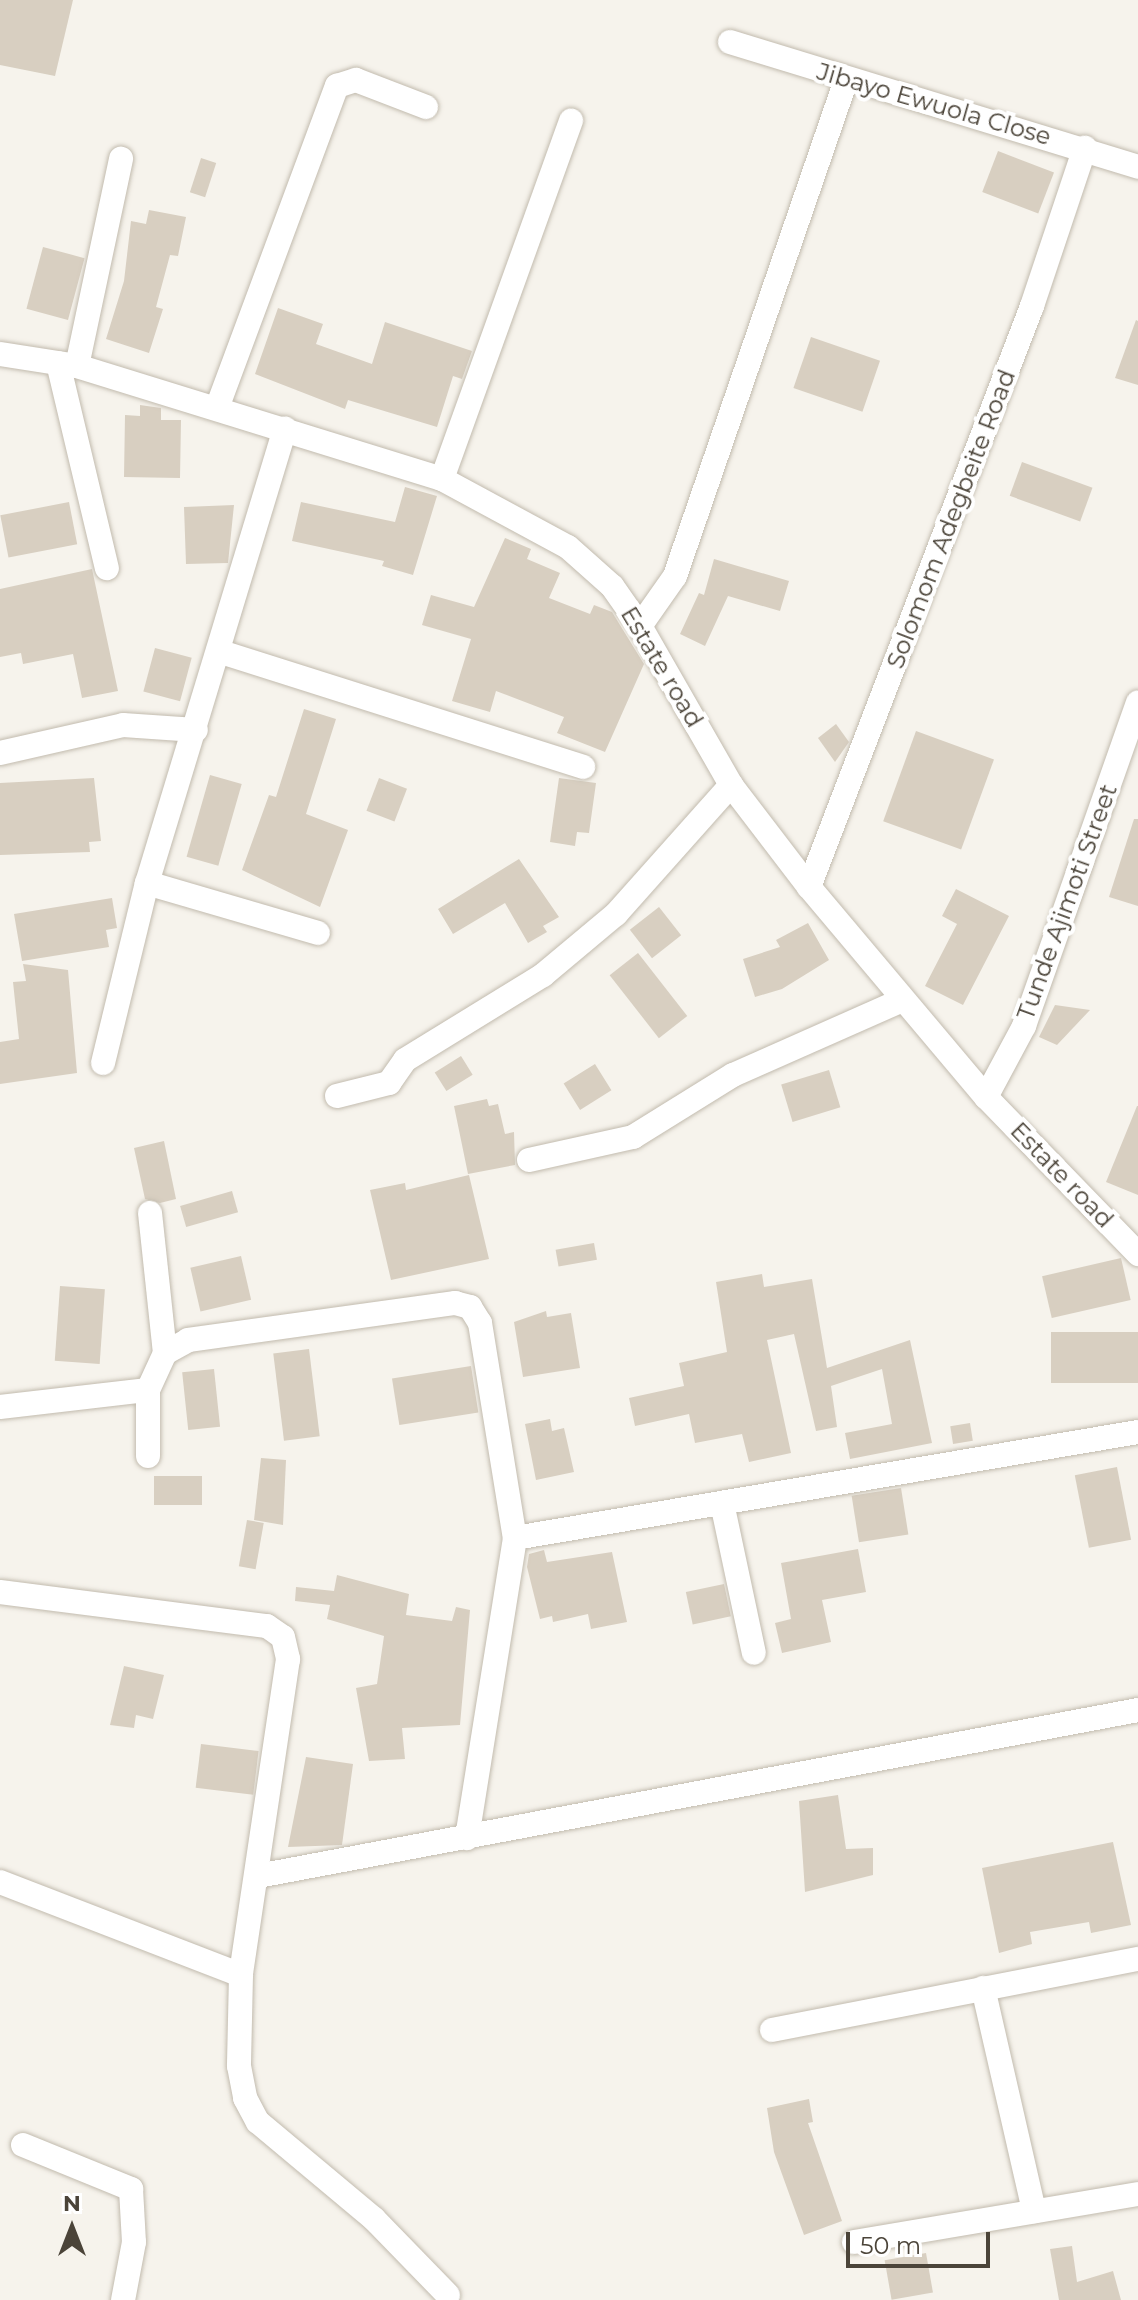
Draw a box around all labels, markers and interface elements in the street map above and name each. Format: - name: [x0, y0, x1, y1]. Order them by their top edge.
- street label: Jibayo Ewuola Close: [814, 57, 1054, 151]
- street label: Solomom Adegbeite Road: [881, 366, 1021, 672]
- street label: Estate road: [615, 601, 709, 733]
- street label: Tunde Ajimoti Street: [1011, 780, 1123, 1024]
- street label: Estate road: [1004, 1116, 1120, 1234]
- north arrow: [32, 2188, 112, 2268]
- text: N: [63, 2190, 81, 2217]
- scale bar: [850, 2216, 994, 2266]
- text: 50 m: [860, 2231, 921, 2260]

